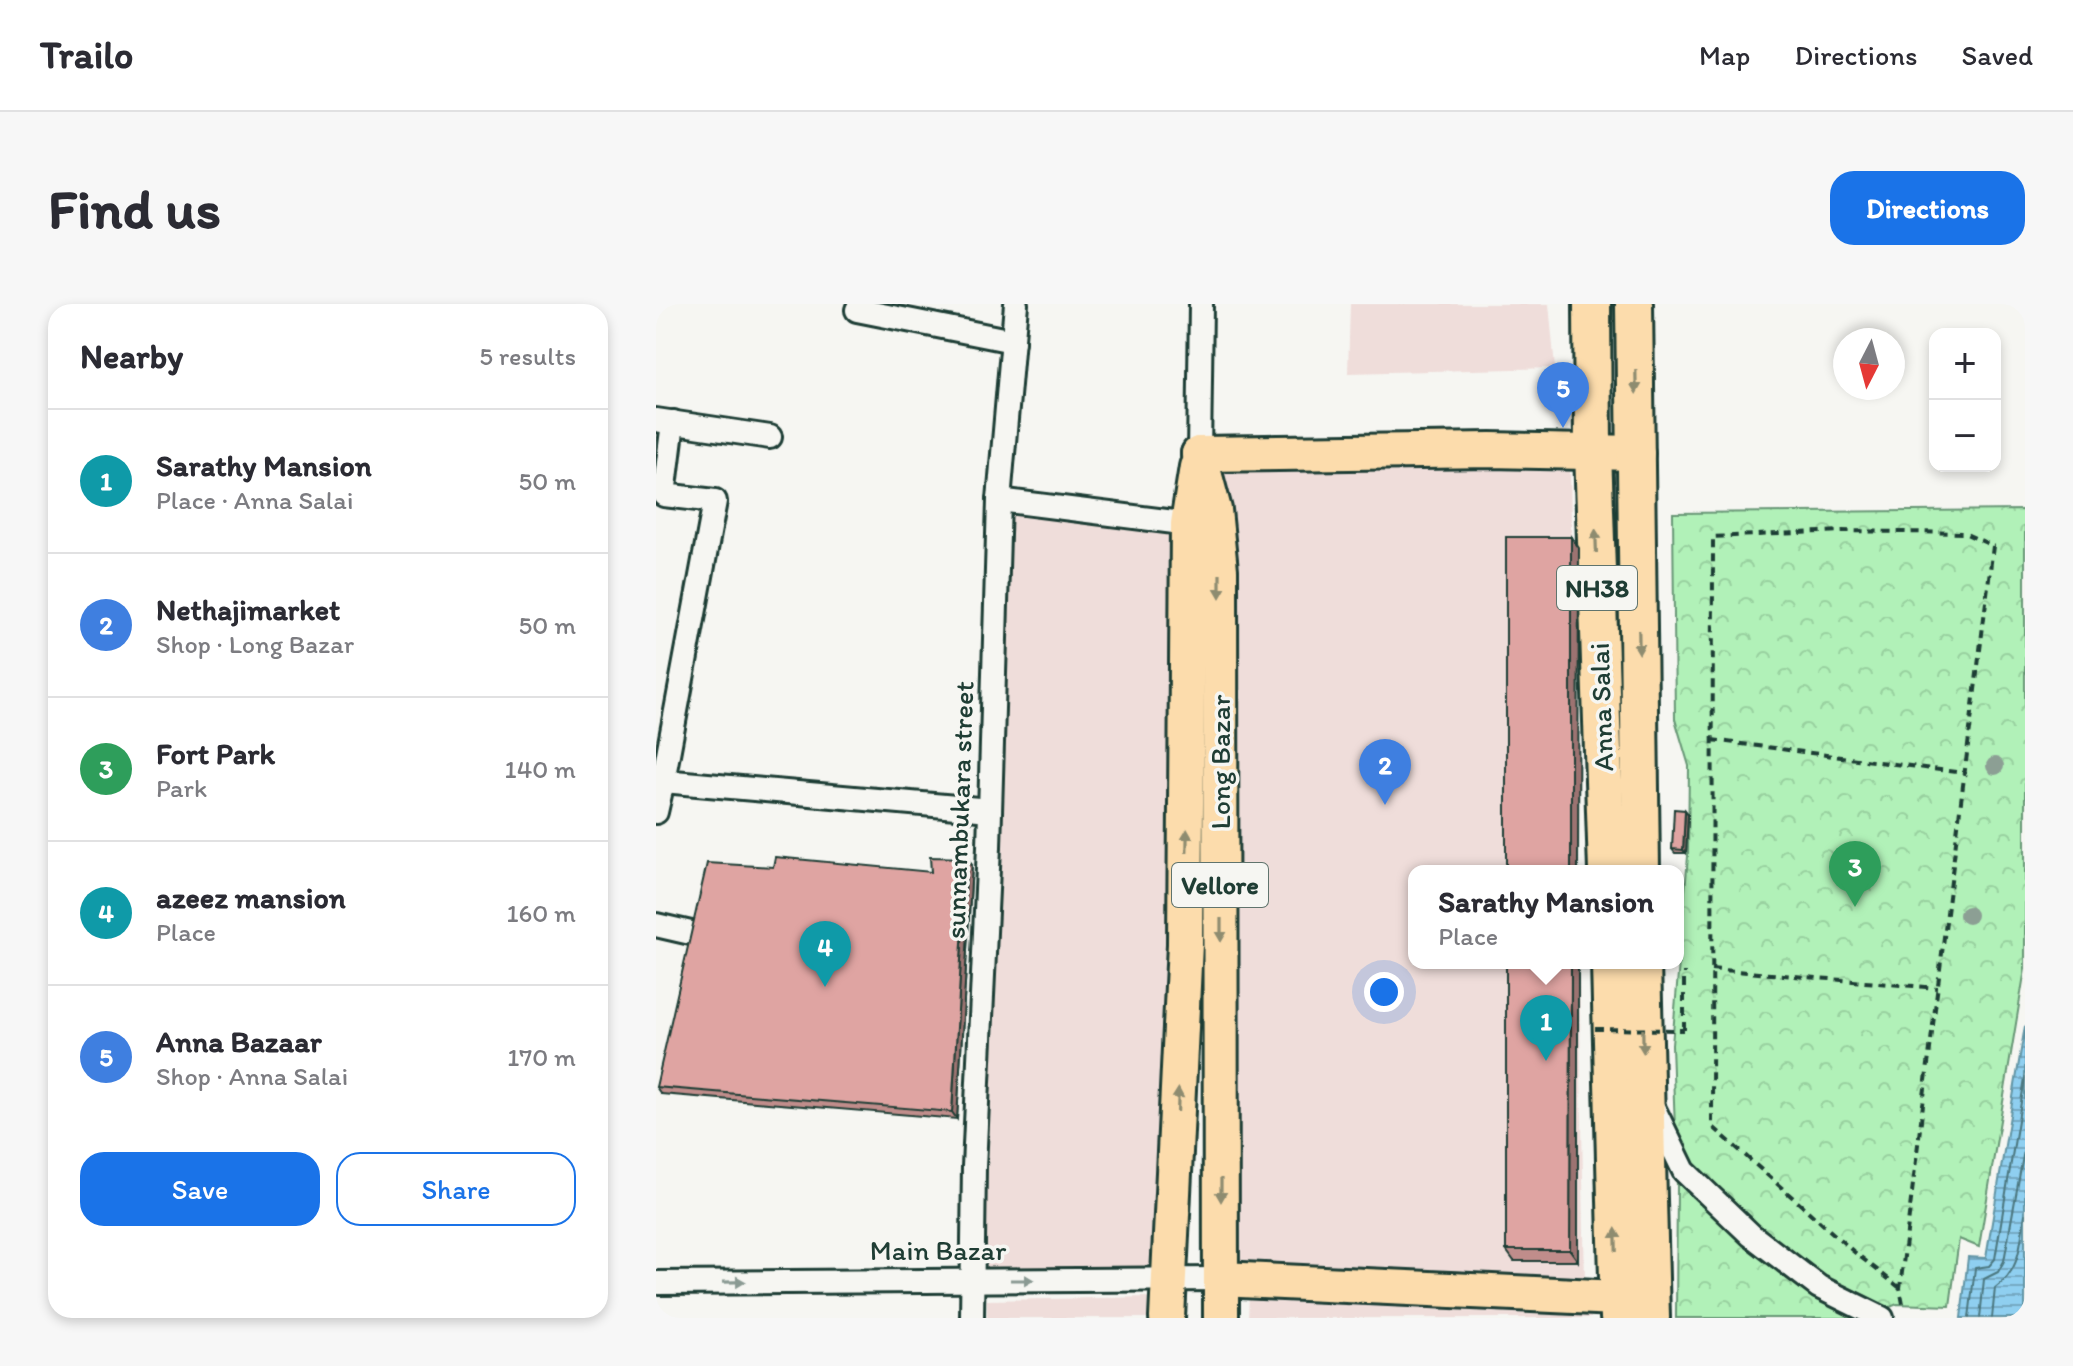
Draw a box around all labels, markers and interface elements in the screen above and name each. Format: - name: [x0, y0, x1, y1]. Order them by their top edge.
- text: Trailo: [40, 32, 133, 78]
- text: Map: [1699, 38, 1750, 72]
- text: Directions: [1794, 38, 1918, 72]
- text: Saved: [1962, 38, 2033, 72]
- button: Directions: [1830, 171, 2025, 245]
- text: Find us: [48, 175, 221, 242]
- north arrow: [1833, 328, 1905, 400]
- map controls: [1929, 328, 2001, 472]
- button: +: [1929, 328, 2001, 400]
- text: Nearby: [80, 336, 183, 377]
- text: 5 results: [479, 340, 576, 372]
- pin: 5: [1537, 362, 1589, 428]
- one-way arrow: [1629, 370, 1642, 395]
- button: −: [1929, 400, 2001, 472]
- text: Sarathy Mansion: [156, 447, 372, 484]
- text: 1: [100, 465, 112, 497]
- text: 50 m: [519, 465, 576, 497]
- text: Place · Anna Salai: [156, 484, 353, 516]
- one-way arrow: [1589, 528, 1602, 553]
- road number: NH38: [1557, 566, 1637, 610]
- one-way arrow: [1214, 574, 1226, 599]
- text: Nethajimarket: [156, 591, 340, 628]
- text: 2: [99, 609, 113, 641]
- text: 50 m: [519, 609, 576, 641]
- text: Shop · Long Bazar: [156, 628, 354, 660]
- one-way arrow: [1632, 630, 1645, 655]
- street label: Anna Salai: [1582, 642, 1620, 772]
- street label: sunnambukara street: [938, 681, 980, 939]
- street label: Long Bazar: [1203, 695, 1237, 829]
- text: Fort Park: [156, 735, 275, 772]
- pin: 2: [1359, 739, 1411, 805]
- text: 3: [99, 753, 113, 785]
- text: 140 m: [505, 753, 576, 785]
- text: Park: [156, 772, 207, 804]
- one-way arrow: [1180, 828, 1193, 853]
- pin: 3: [1829, 841, 1881, 907]
- road number: Vellore: [1172, 863, 1268, 907]
- popup: [1408, 865, 1684, 969]
- text: azeez mansion: [156, 879, 346, 916]
- text: Sarathy Mansion: [1438, 883, 1654, 920]
- text: 4: [98, 897, 114, 929]
- text: 160 m: [506, 897, 576, 929]
- text: Place: [156, 916, 216, 948]
- one-way arrow: [1215, 918, 1227, 943]
- text: Place: [1438, 920, 1498, 952]
- pin: 4: [799, 921, 851, 987]
- your location: [1364, 972, 1404, 1012]
- pin: 1: [1520, 995, 1572, 1061]
- text: Anna Bazaar: [156, 1023, 322, 1060]
- one-way arrow: [1636, 1029, 1649, 1054]
- text: 5: [99, 1041, 113, 1073]
- text: 170 m: [507, 1041, 576, 1073]
- text: Shop · Anna Salai: [156, 1060, 348, 1092]
- one-way arrow: [1172, 1087, 1185, 1112]
- button: Save: [80, 1152, 320, 1226]
- button: Share: [336, 1152, 576, 1226]
- one-way arrow: [1215, 1178, 1227, 1203]
- one-way arrow: [1610, 1227, 1622, 1252]
- street label: Main Bazar: [870, 1233, 1006, 1267]
- one-way arrow: [1010, 1274, 1035, 1286]
- one-way arrow: [722, 1276, 747, 1288]

